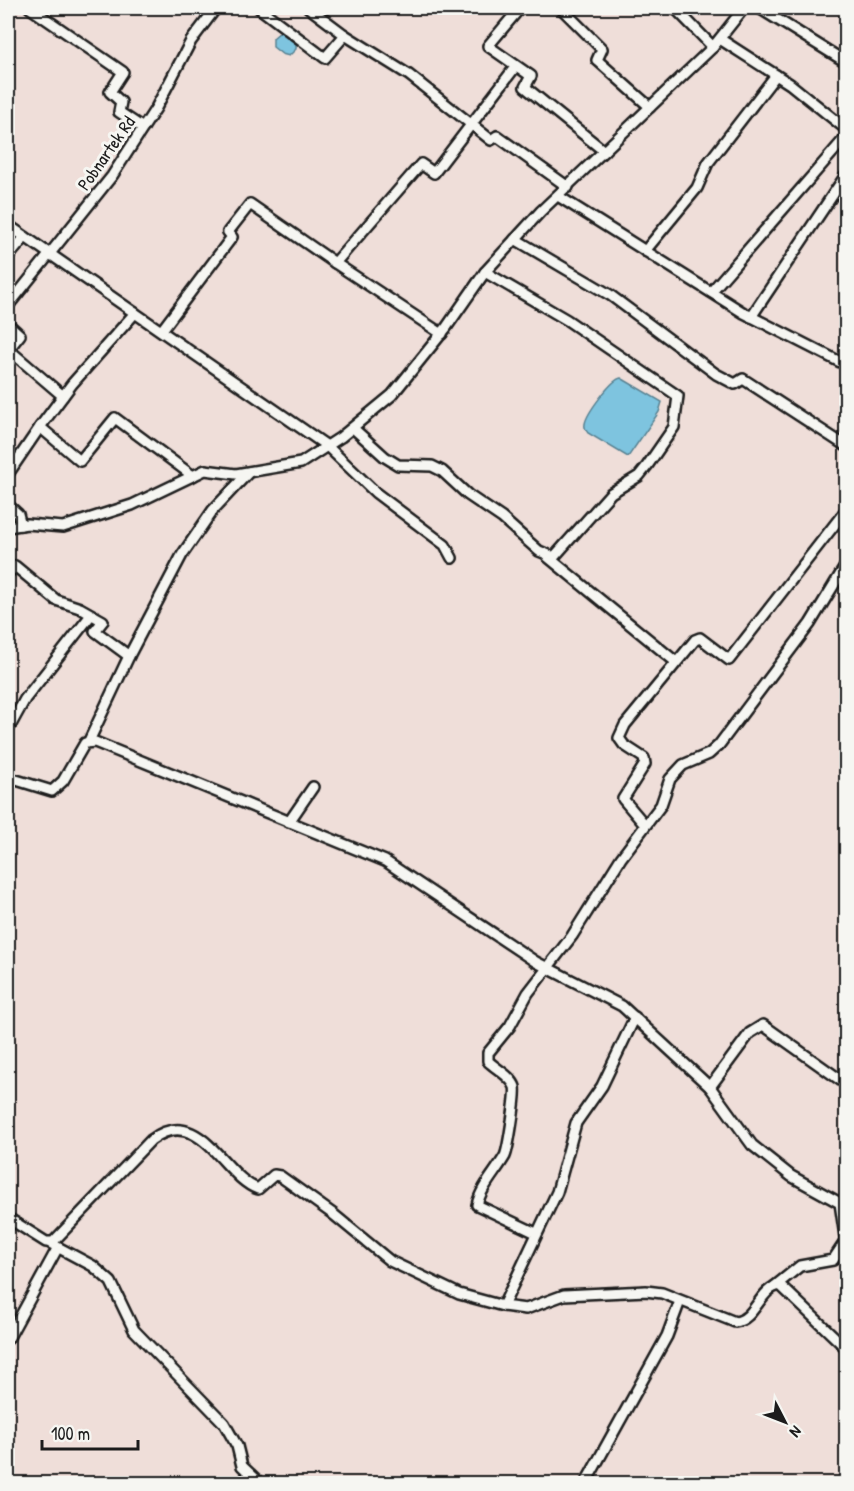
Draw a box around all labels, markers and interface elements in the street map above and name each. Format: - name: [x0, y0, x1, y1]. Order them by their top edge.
- street label: Pobnartek Rd: [71, 111, 141, 195]
- north arrow: [755, 1392, 815, 1452]
- scale bar: [42, 1413, 138, 1451]
- text: 100 m: [51, 1421, 90, 1446]
- text: N: [785, 1422, 807, 1443]

